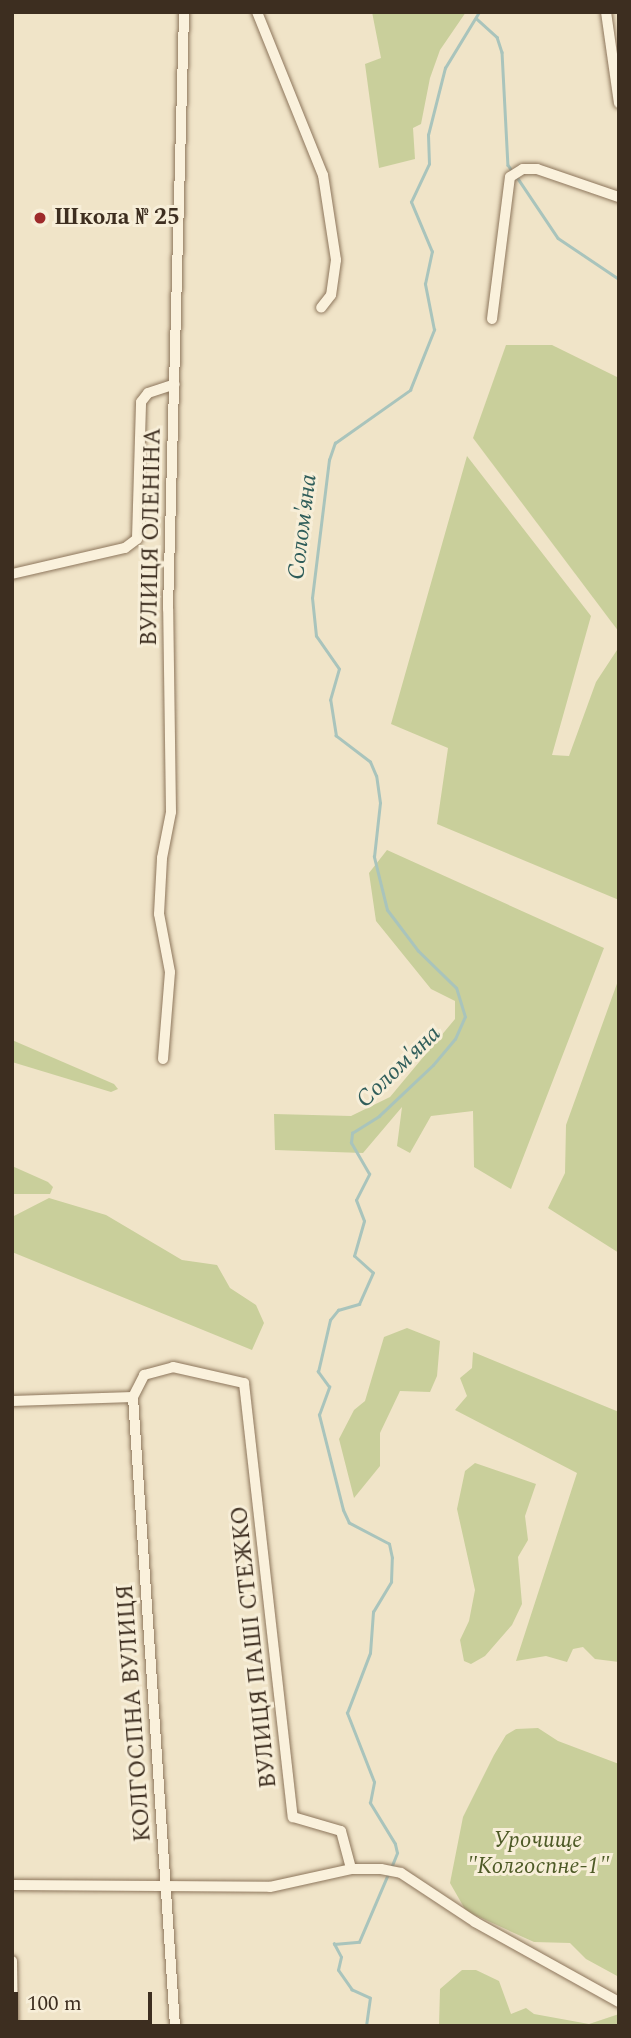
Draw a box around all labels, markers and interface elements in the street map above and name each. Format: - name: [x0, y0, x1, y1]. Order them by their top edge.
- place label: Школа № 25: [54, 204, 180, 232]
- marker: Школа № 25: [32, 210, 48, 226]
- street label: ВУЛИЦЯ ОЛЕНІНА: [136, 428, 168, 646]
- water label: Солом'яна: [282, 472, 324, 582]
- water label: Солом'яна: [351, 1020, 447, 1114]
- street label: ВУЛИЦЯ ПАШІ СТЕЖКО: [226, 1504, 284, 1790]
- street label: КОЛГОСПНА ВУЛИЦЯ: [112, 1583, 158, 1843]
- park label: Урочище "Колгоспне-1": [467, 1827, 609, 1881]
- scale bar: [18, 1979, 156, 2023]
- text: 100 m: [27, 1988, 82, 2020]

